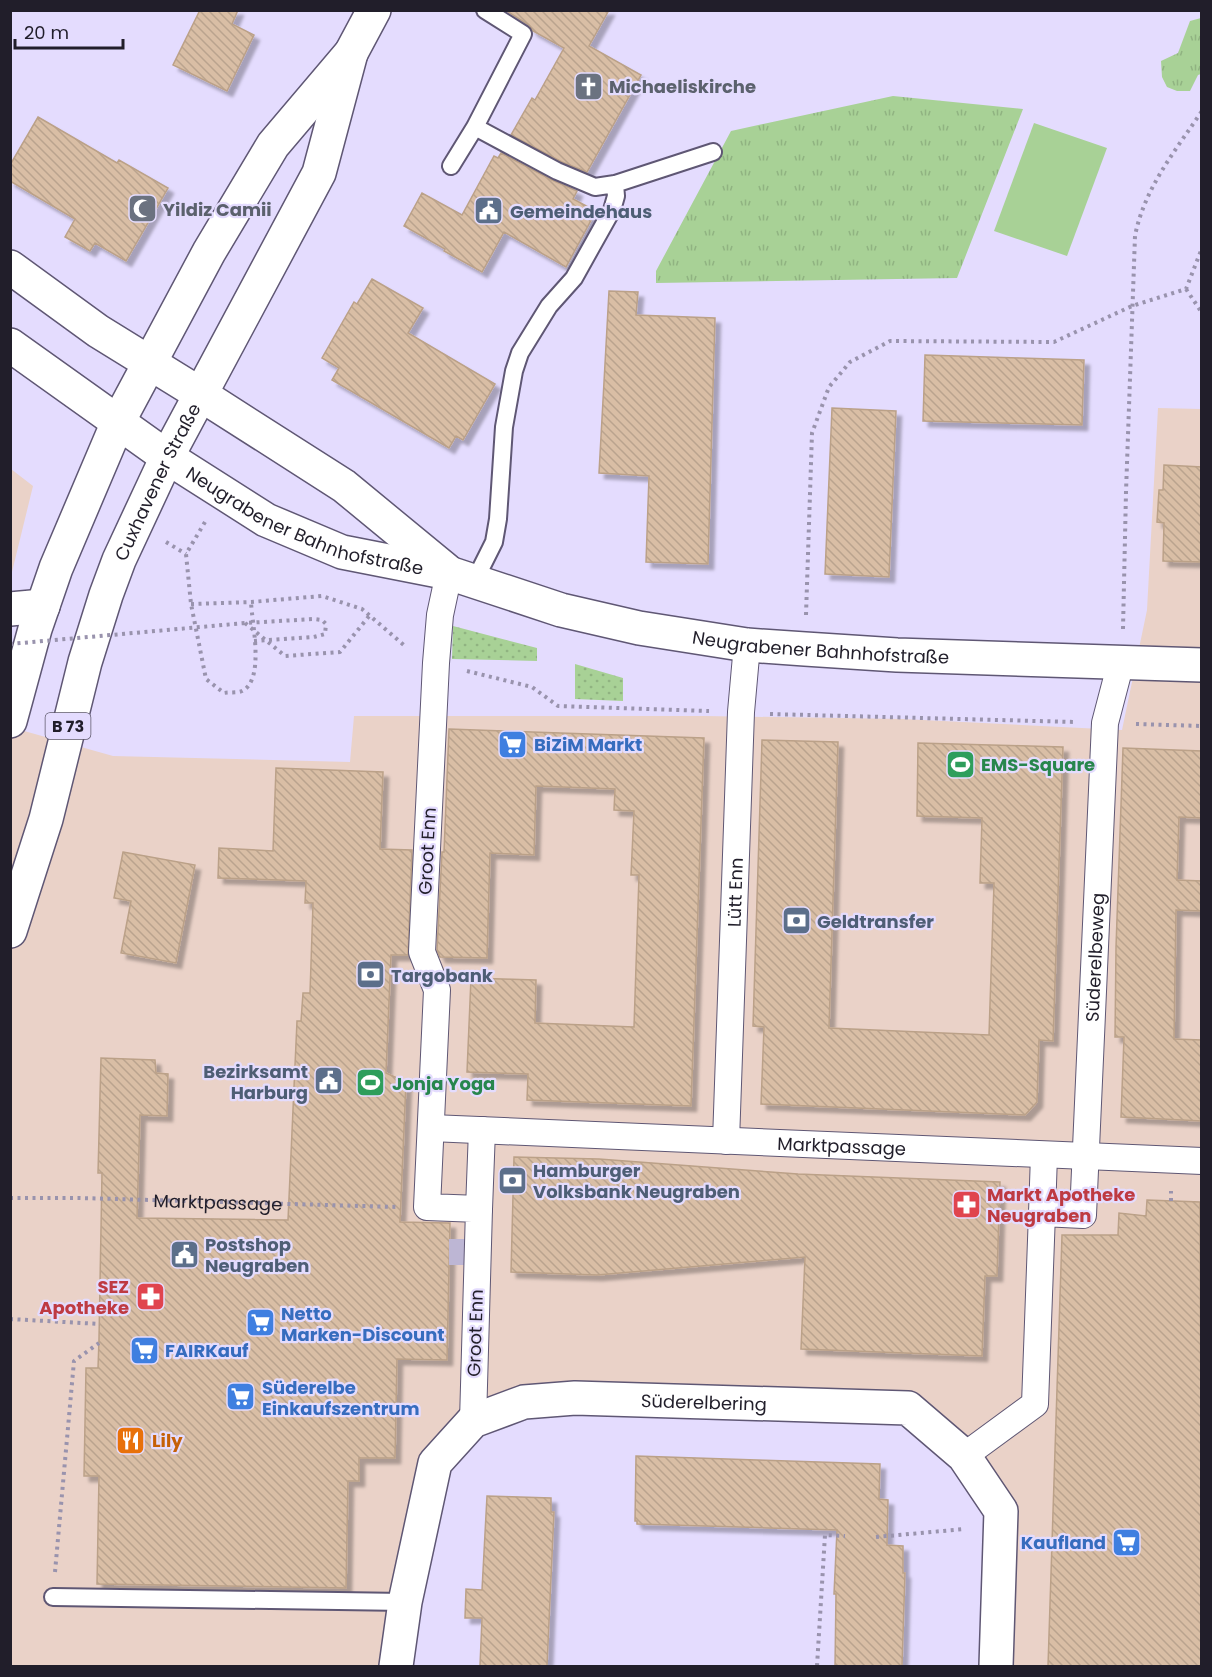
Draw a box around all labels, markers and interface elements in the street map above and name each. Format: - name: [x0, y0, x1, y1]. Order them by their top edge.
- scale bar: [15, 12, 123, 50]
- text: 20 m: [24, 20, 69, 45]
- church icon: Michaeliskirche: [572, 70, 604, 102]
- place label: Michaeliskirche: [609, 74, 756, 99]
- mosque icon: Yildiz Camii: [126, 193, 158, 225]
- public building icon: Gemeindehaus: [473, 195, 505, 227]
- place label: Yildiz Camii: [163, 197, 272, 222]
- place label: Gemeindehaus: [510, 199, 652, 224]
- street label: Cuxhavener Straße: [108, 398, 206, 565]
- street label: Neugrabener Bahnhofstraße: [182, 460, 426, 580]
- street label: Neugrabener Bahnhofstraße: [691, 624, 950, 669]
- road number: B 73: [46, 713, 90, 739]
- supermarket icon: BiZiM Markt: [497, 728, 529, 760]
- place label: BiZiM Markt: [534, 732, 642, 757]
- sports icon: EMS-Square: [944, 748, 976, 780]
- place label: EMS-Square: [981, 752, 1095, 777]
- street label: Groot Enn: [412, 807, 442, 895]
- street label: Lütt Enn: [721, 857, 748, 927]
- street label: Süderelbeweg: [1079, 892, 1110, 1023]
- bank icon: Geldtransfer: [780, 905, 812, 937]
- place label: Geldtransfer: [817, 909, 934, 934]
- bank icon: Targobank: [354, 959, 386, 991]
- place label: Targobank: [391, 963, 494, 988]
- place label: Bezirksamt Harburg: [203, 1059, 308, 1105]
- public building icon: Bezirksamt Harburg: [313, 1065, 345, 1097]
- sports icon: Jonja Yoga: [355, 1067, 387, 1099]
- place label: Jonja Yoga: [392, 1071, 495, 1096]
- street label: Marktpassage: [777, 1130, 907, 1161]
- place label: Hamburger Volksbank Neugraben: [533, 1158, 740, 1204]
- bank icon: Hamburger Volksbank Neugraben: [496, 1164, 528, 1196]
- place label: Markt Apotheke Neugraben: [987, 1182, 1135, 1228]
- street label: Marktpassage: [153, 1188, 283, 1216]
- pharmacy icon: Markt Apotheke Neugraben: [950, 1188, 982, 1220]
- place label: Postshop Neugraben: [205, 1232, 309, 1278]
- public building icon: Postshop Neugraben: [168, 1238, 200, 1270]
- place label: SEZ Apotheke: [39, 1274, 129, 1320]
- pharmacy icon: SEZ Apotheke: [134, 1280, 166, 1312]
- street label: Groot Enn: [461, 1289, 489, 1377]
- place label: Netto Marken-Discount: [281, 1301, 445, 1347]
- supermarket icon: Netto Marken-Discount: [244, 1307, 276, 1339]
- supermarket icon: FAIRKauf: [128, 1334, 160, 1366]
- place label: FAIRKauf: [165, 1338, 249, 1363]
- place label: Süderelbe Einkaufszentrum: [262, 1375, 420, 1421]
- supermarket icon: Süderelbe Einkaufszentrum: [225, 1381, 257, 1413]
- street label: Süderelbering: [641, 1387, 767, 1416]
- restaurant icon: Lily: [115, 1424, 147, 1456]
- place label: Lily: [152, 1428, 183, 1453]
- supermarket icon: Kaufland: [1111, 1526, 1143, 1558]
- place label: Kaufland: [1021, 1530, 1106, 1555]

